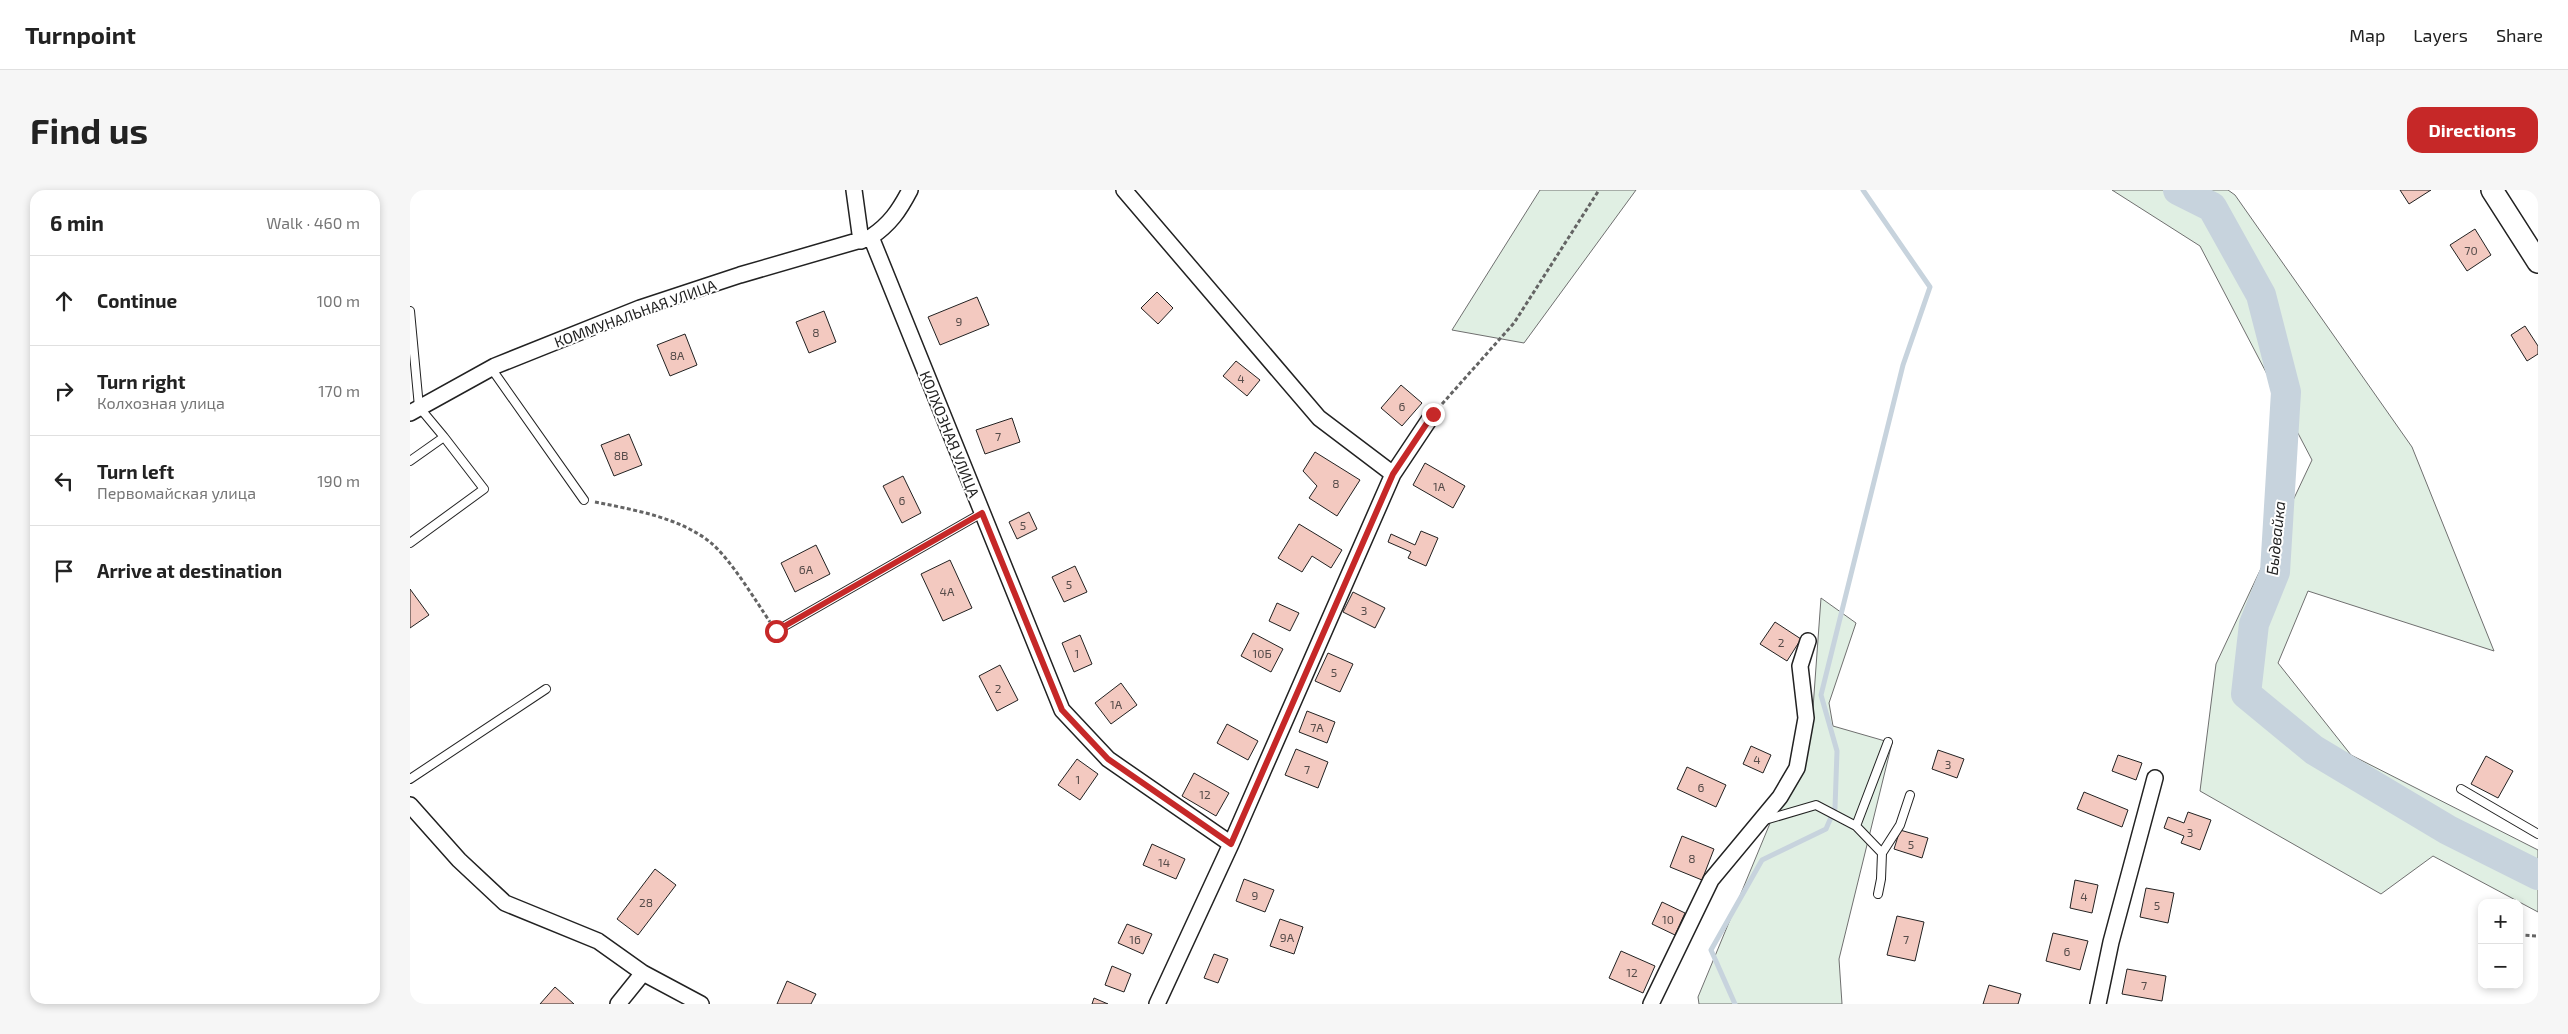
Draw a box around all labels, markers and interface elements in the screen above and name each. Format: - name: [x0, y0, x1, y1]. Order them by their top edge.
- text: Turnpoint: [25, 20, 136, 49]
- text: Map: [2349, 24, 2385, 46]
- text: Layers: [2413, 24, 2468, 46]
- text: Share: [2496, 24, 2543, 46]
- button: Directions: [2407, 107, 2538, 153]
- text: Find us: [30, 109, 148, 151]
- text: 6 min: [50, 210, 104, 235]
- text: Walk · 460 m: [266, 213, 360, 232]
- house number: 70: [2464, 243, 2478, 257]
- street label: КОММУНАЛЬНАЯ УЛИЦА: [551, 275, 719, 351]
- icon: ahead: [50, 287, 78, 315]
- text: Continue: [97, 289, 177, 312]
- text: 100 m: [317, 291, 360, 310]
- house number: 9: [956, 314, 963, 328]
- house number: 8: [812, 325, 820, 339]
- house number: 8А: [670, 348, 685, 362]
- street label: КОЛХОЗНАЯ УЛИЦА: [916, 368, 984, 501]
- text: Turn right: [97, 370, 185, 393]
- house number: 4: [1237, 371, 1245, 385]
- icon: right: [50, 377, 78, 405]
- text: 170 m: [318, 381, 360, 400]
- text: Колхозная улица: [97, 393, 225, 412]
- house number: 6: [1399, 399, 1406, 413]
- route end: [1422, 403, 1445, 426]
- house number: 7: [995, 429, 1001, 443]
- house number: 8В: [614, 448, 628, 462]
- text: Turn left: [97, 460, 174, 483]
- icon: left: [50, 467, 78, 495]
- text: 190 m: [317, 471, 360, 490]
- house number: 8: [1332, 476, 1340, 490]
- house number: 1А: [1433, 479, 1446, 493]
- text: Первомайская улица: [97, 483, 256, 502]
- house number: 6: [899, 493, 906, 507]
- water label: Быдвайка: [2262, 500, 2288, 576]
- house number: 5: [1020, 518, 1026, 532]
- icon: arrive: [50, 557, 78, 585]
- text: Arrive at destination: [97, 559, 282, 582]
- house number: 6А: [799, 562, 814, 576]
- house number: 5: [1066, 577, 1072, 591]
- house number: 4А: [940, 584, 955, 598]
- house number: 3: [1361, 603, 1367, 617]
- route start: [765, 620, 788, 643]
- house number: 2: [1778, 635, 1785, 649]
- house number: 1: [1075, 646, 1079, 660]
- house number: 10Б: [1252, 646, 1272, 660]
- house number: 5: [1331, 665, 1337, 679]
- house number: 2: [995, 681, 1002, 695]
- house number: 1А: [1110, 697, 1123, 711]
- house number: 7А: [1310, 720, 1324, 734]
- house number: 4: [1753, 752, 1761, 766]
- house number: 3: [1945, 757, 1951, 771]
- house number: 7: [1304, 762, 1310, 776]
- house number: 1: [1076, 772, 1080, 786]
- house number: 6: [1698, 780, 1705, 794]
- house number: 12: [1199, 787, 1211, 801]
- house number: 3: [2187, 825, 2193, 839]
- house number: 5: [1908, 837, 1914, 851]
- house number: 8: [1688, 851, 1696, 865]
- house number: 14: [1158, 855, 1170, 869]
- house number: 9: [1252, 888, 1259, 902]
- house number: 4: [2080, 889, 2088, 903]
- house number: 28: [639, 895, 653, 909]
- house number: 5: [2154, 898, 2160, 912]
- map controls: [2478, 899, 2523, 989]
- button: +: [2478, 899, 2523, 944]
- house number: 10: [1662, 912, 1674, 926]
- house number: 9А: [1280, 930, 1295, 944]
- house number: 16: [1129, 932, 1141, 946]
- house number: 7: [1903, 932, 1909, 946]
- house number: 6: [2064, 944, 2071, 958]
- button: −: [2478, 944, 2523, 989]
- house number: 12: [1626, 965, 1638, 979]
- house number: 7: [2141, 978, 2147, 992]

